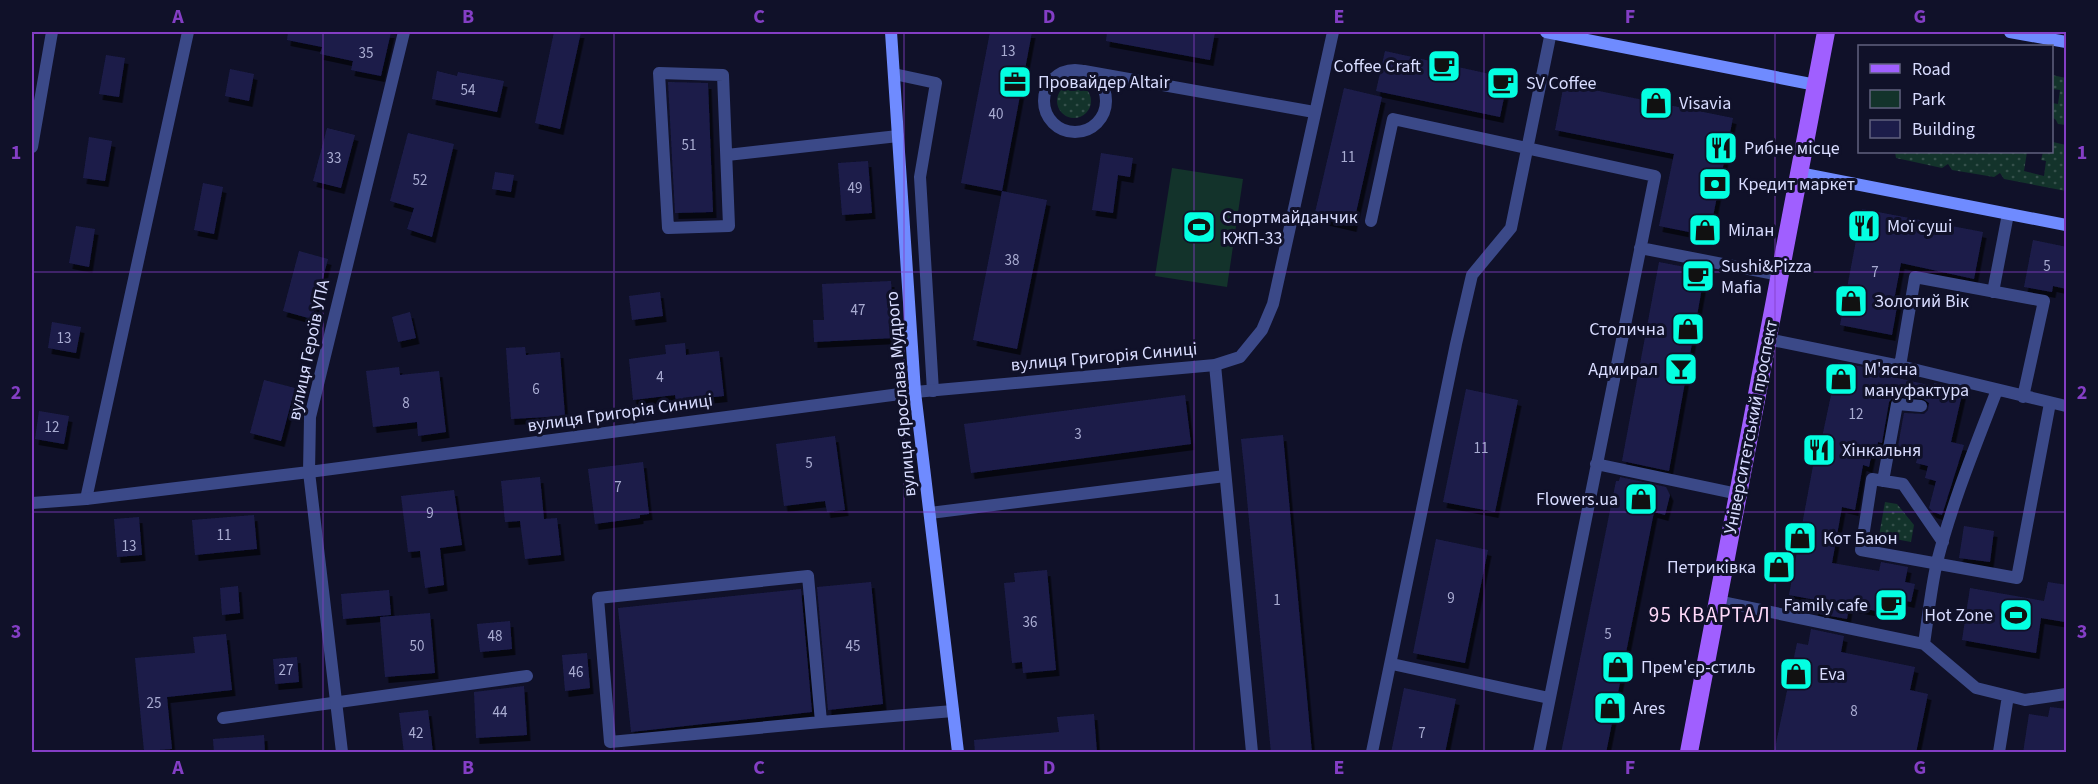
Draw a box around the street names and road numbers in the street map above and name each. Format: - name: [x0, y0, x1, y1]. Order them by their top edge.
- street label: вулиця Героїв УПА: [282, 277, 336, 423]
- street label: вулиця Ярослава Мудрого: [880, 290, 922, 498]
- street label: Університетський проспект: [1718, 318, 1784, 536]
- street label: вулиця Григорія Синиці: [1010, 336, 1198, 378]
- street label: вулиця Григорія Синиці: [526, 388, 714, 438]

